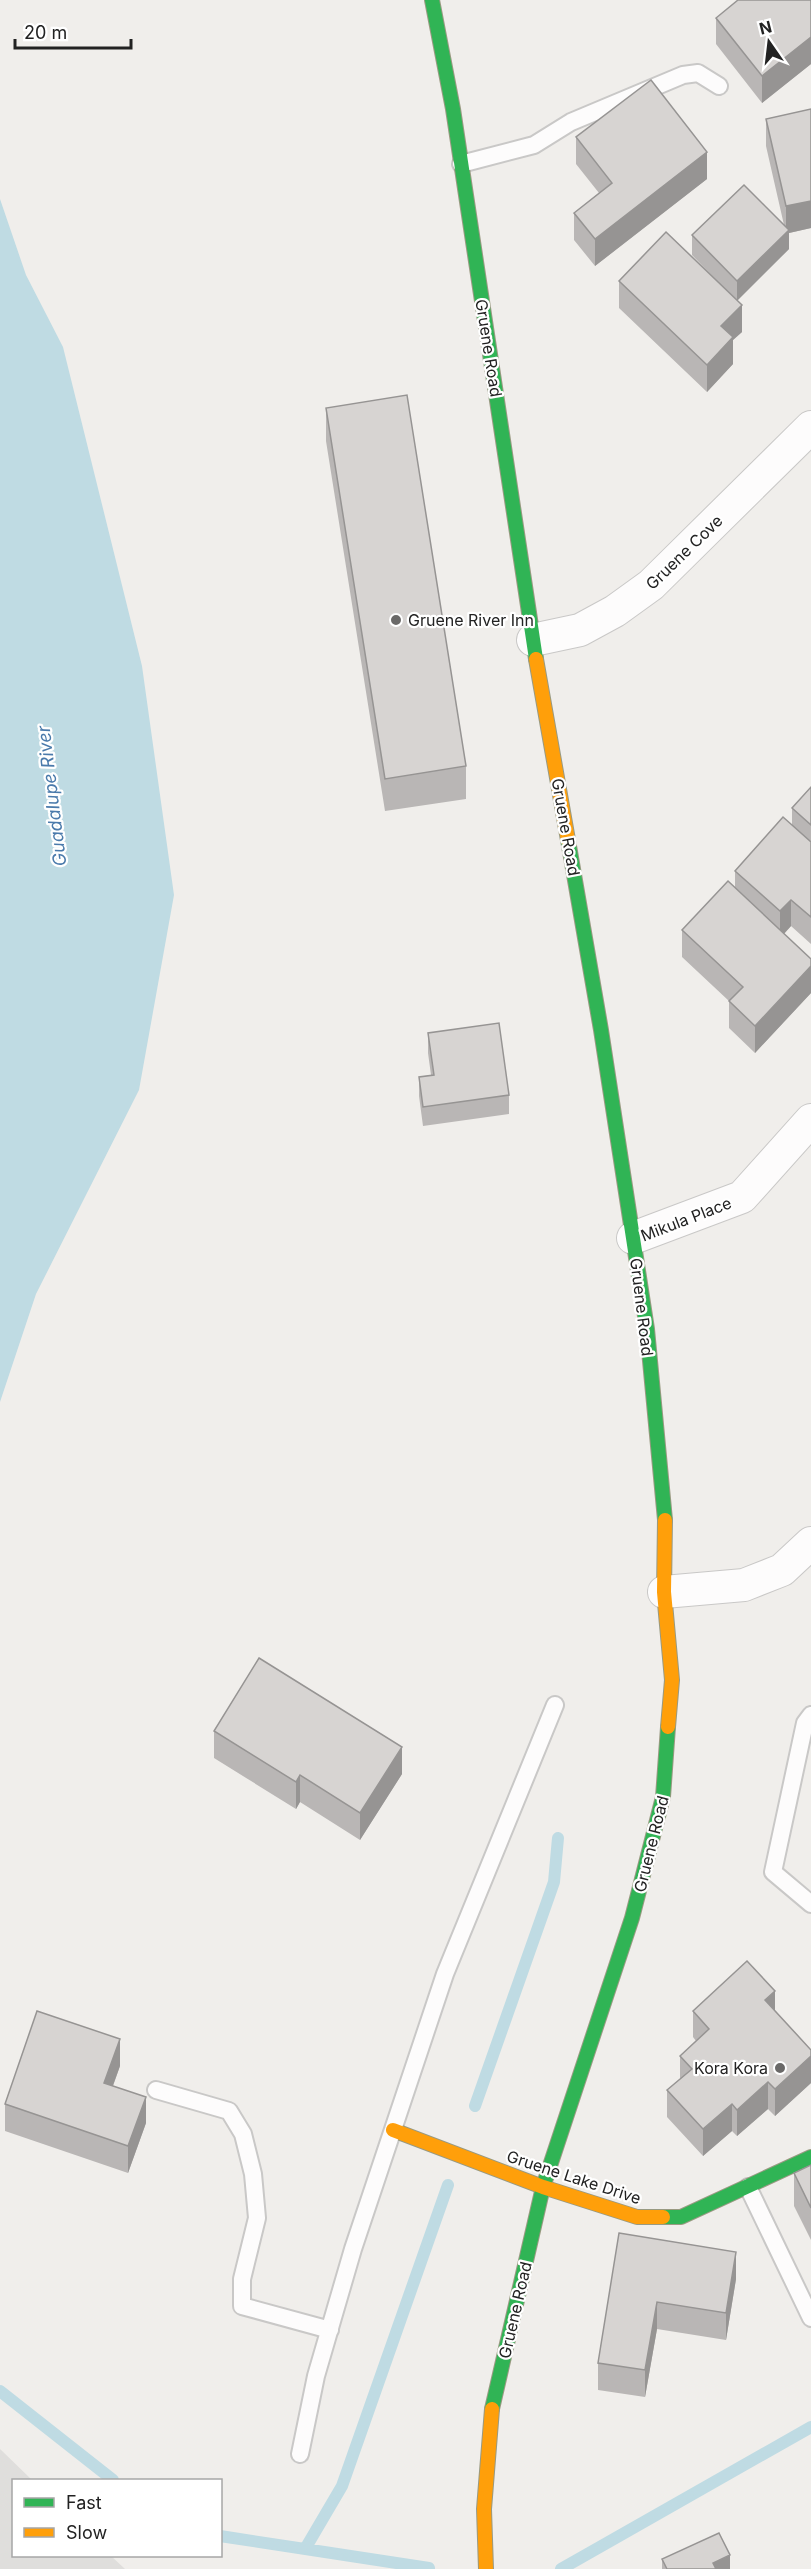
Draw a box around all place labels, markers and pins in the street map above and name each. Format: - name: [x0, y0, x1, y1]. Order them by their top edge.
- place label: Gruene River Inn: [408, 610, 534, 630]
- marker: Gruene River Inn: [389, 613, 403, 627]
- place label: Kora Kora: [694, 2058, 768, 2078]
- marker: Kora Kora: [773, 2061, 787, 2075]

